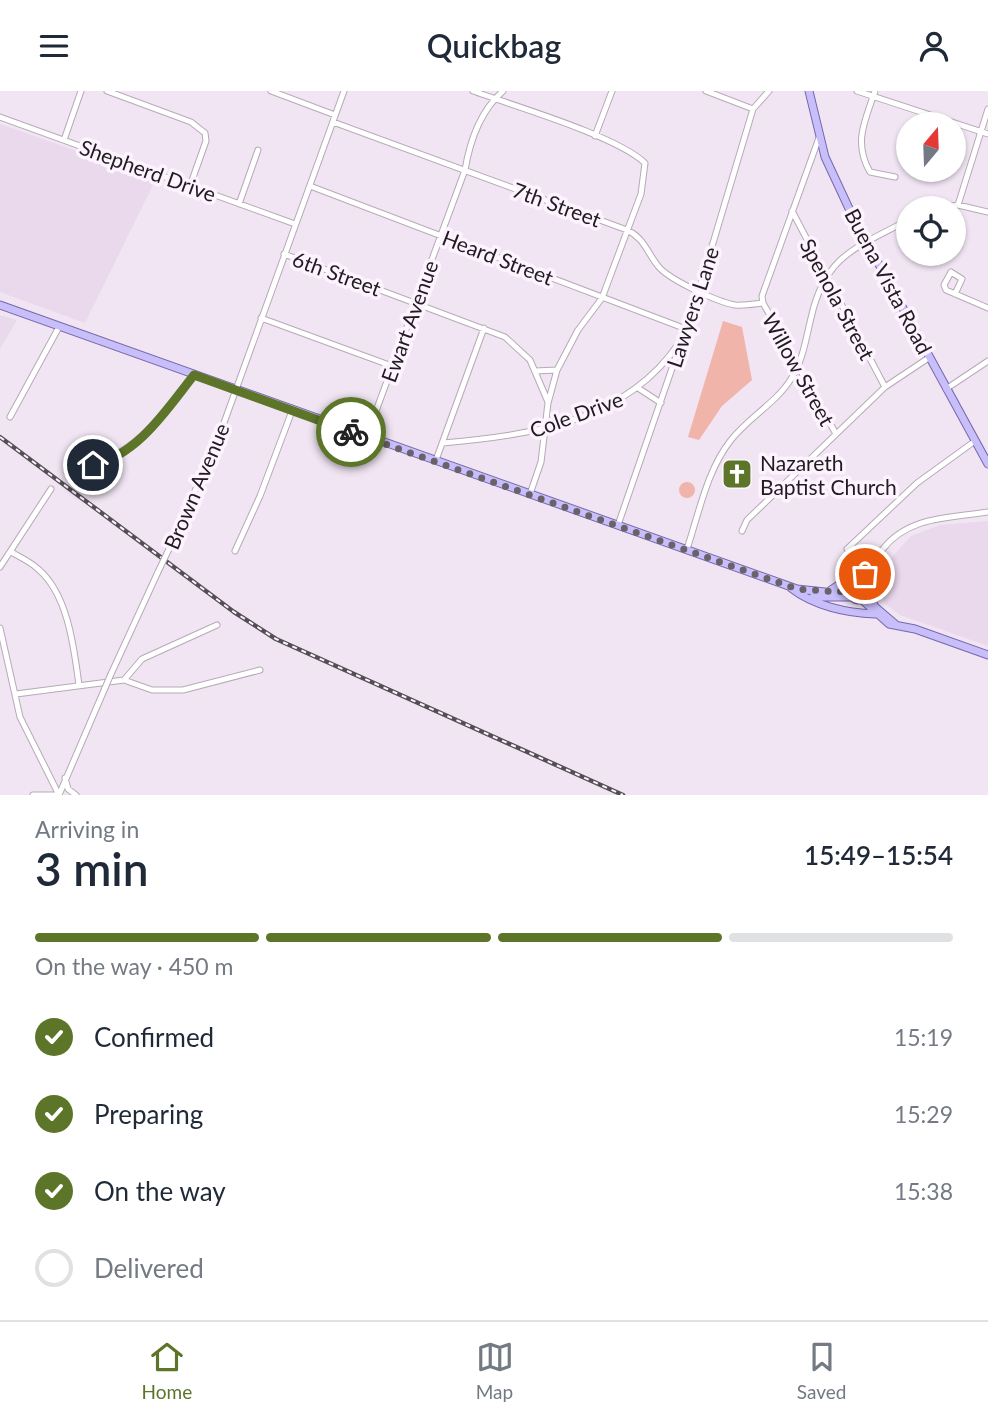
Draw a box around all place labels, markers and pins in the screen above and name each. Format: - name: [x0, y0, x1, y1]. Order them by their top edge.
- pin: [63, 435, 123, 495]
- place label: Nazareth Baptist Church: [760, 450, 897, 499]
- church icon: Nazareth Baptist Church: [720, 457, 754, 491]
- pin: [835, 544, 895, 604]

